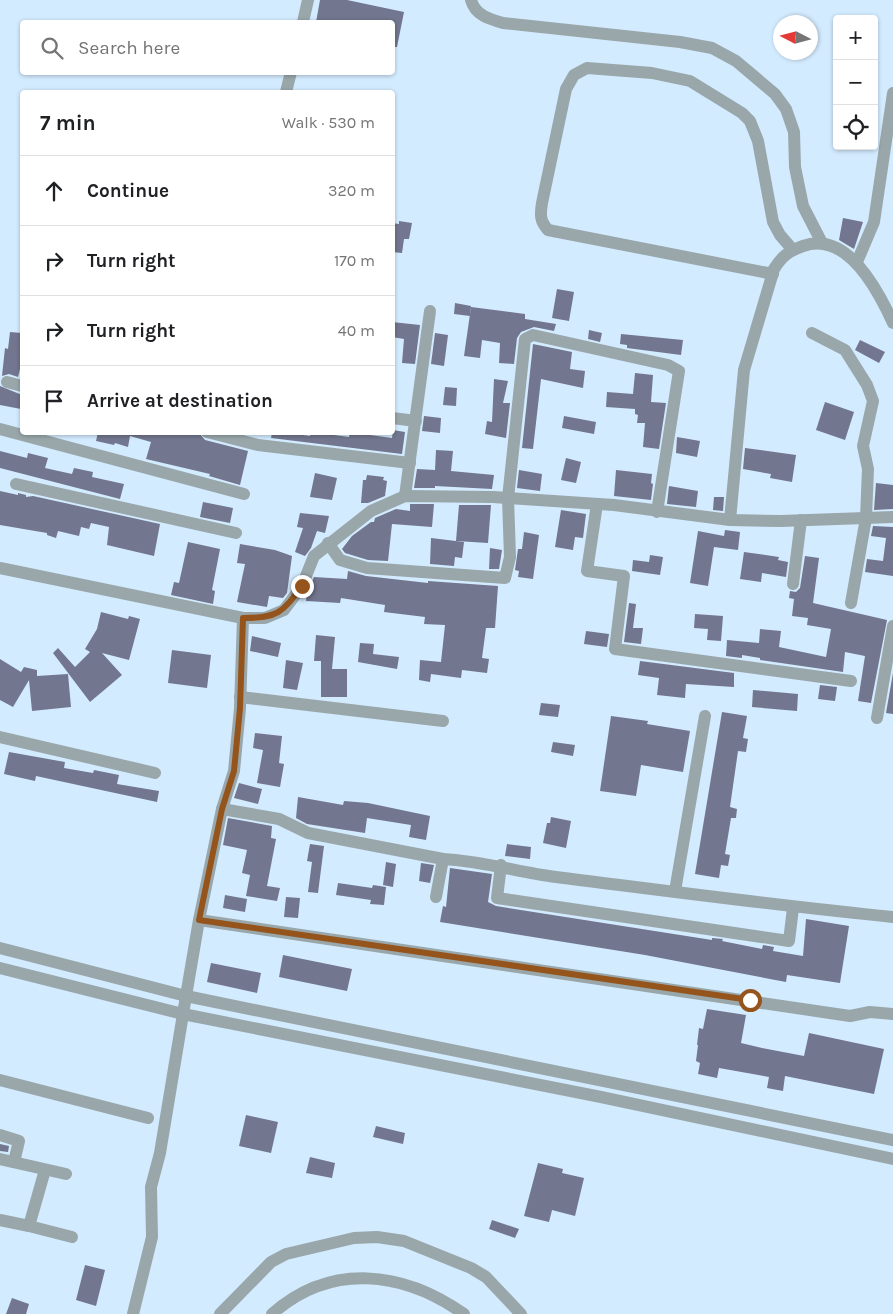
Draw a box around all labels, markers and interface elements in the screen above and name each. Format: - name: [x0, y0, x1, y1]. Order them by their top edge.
- north arrow: [773, 15, 818, 60]
- map controls: [833, 15, 878, 150]
- button: +: [833, 15, 878, 60]
- search box: [20, 20, 395, 75]
- icon: search: [38, 34, 66, 62]
- text: Search here: [78, 37, 180, 59]
- button: −: [833, 60, 878, 105]
- button: locate: [833, 105, 878, 150]
- text: 7 min: [40, 111, 96, 135]
- text: Walk · 530 m: [282, 113, 375, 132]
- icon: ahead: [40, 177, 68, 205]
- text: Continue: [87, 180, 169, 202]
- text: 320 m: [328, 181, 375, 200]
- icon: right: [40, 247, 68, 275]
- text: Turn right: [87, 250, 176, 272]
- text: 170 m: [334, 251, 375, 270]
- icon: right: [40, 317, 68, 345]
- text: Turn right: [87, 320, 176, 342]
- text: 40 m: [338, 321, 375, 340]
- icon: arrive: [40, 387, 68, 415]
- text: Arrive at destination: [87, 390, 273, 412]
- route end: [291, 575, 314, 598]
- route start: [739, 989, 762, 1012]

